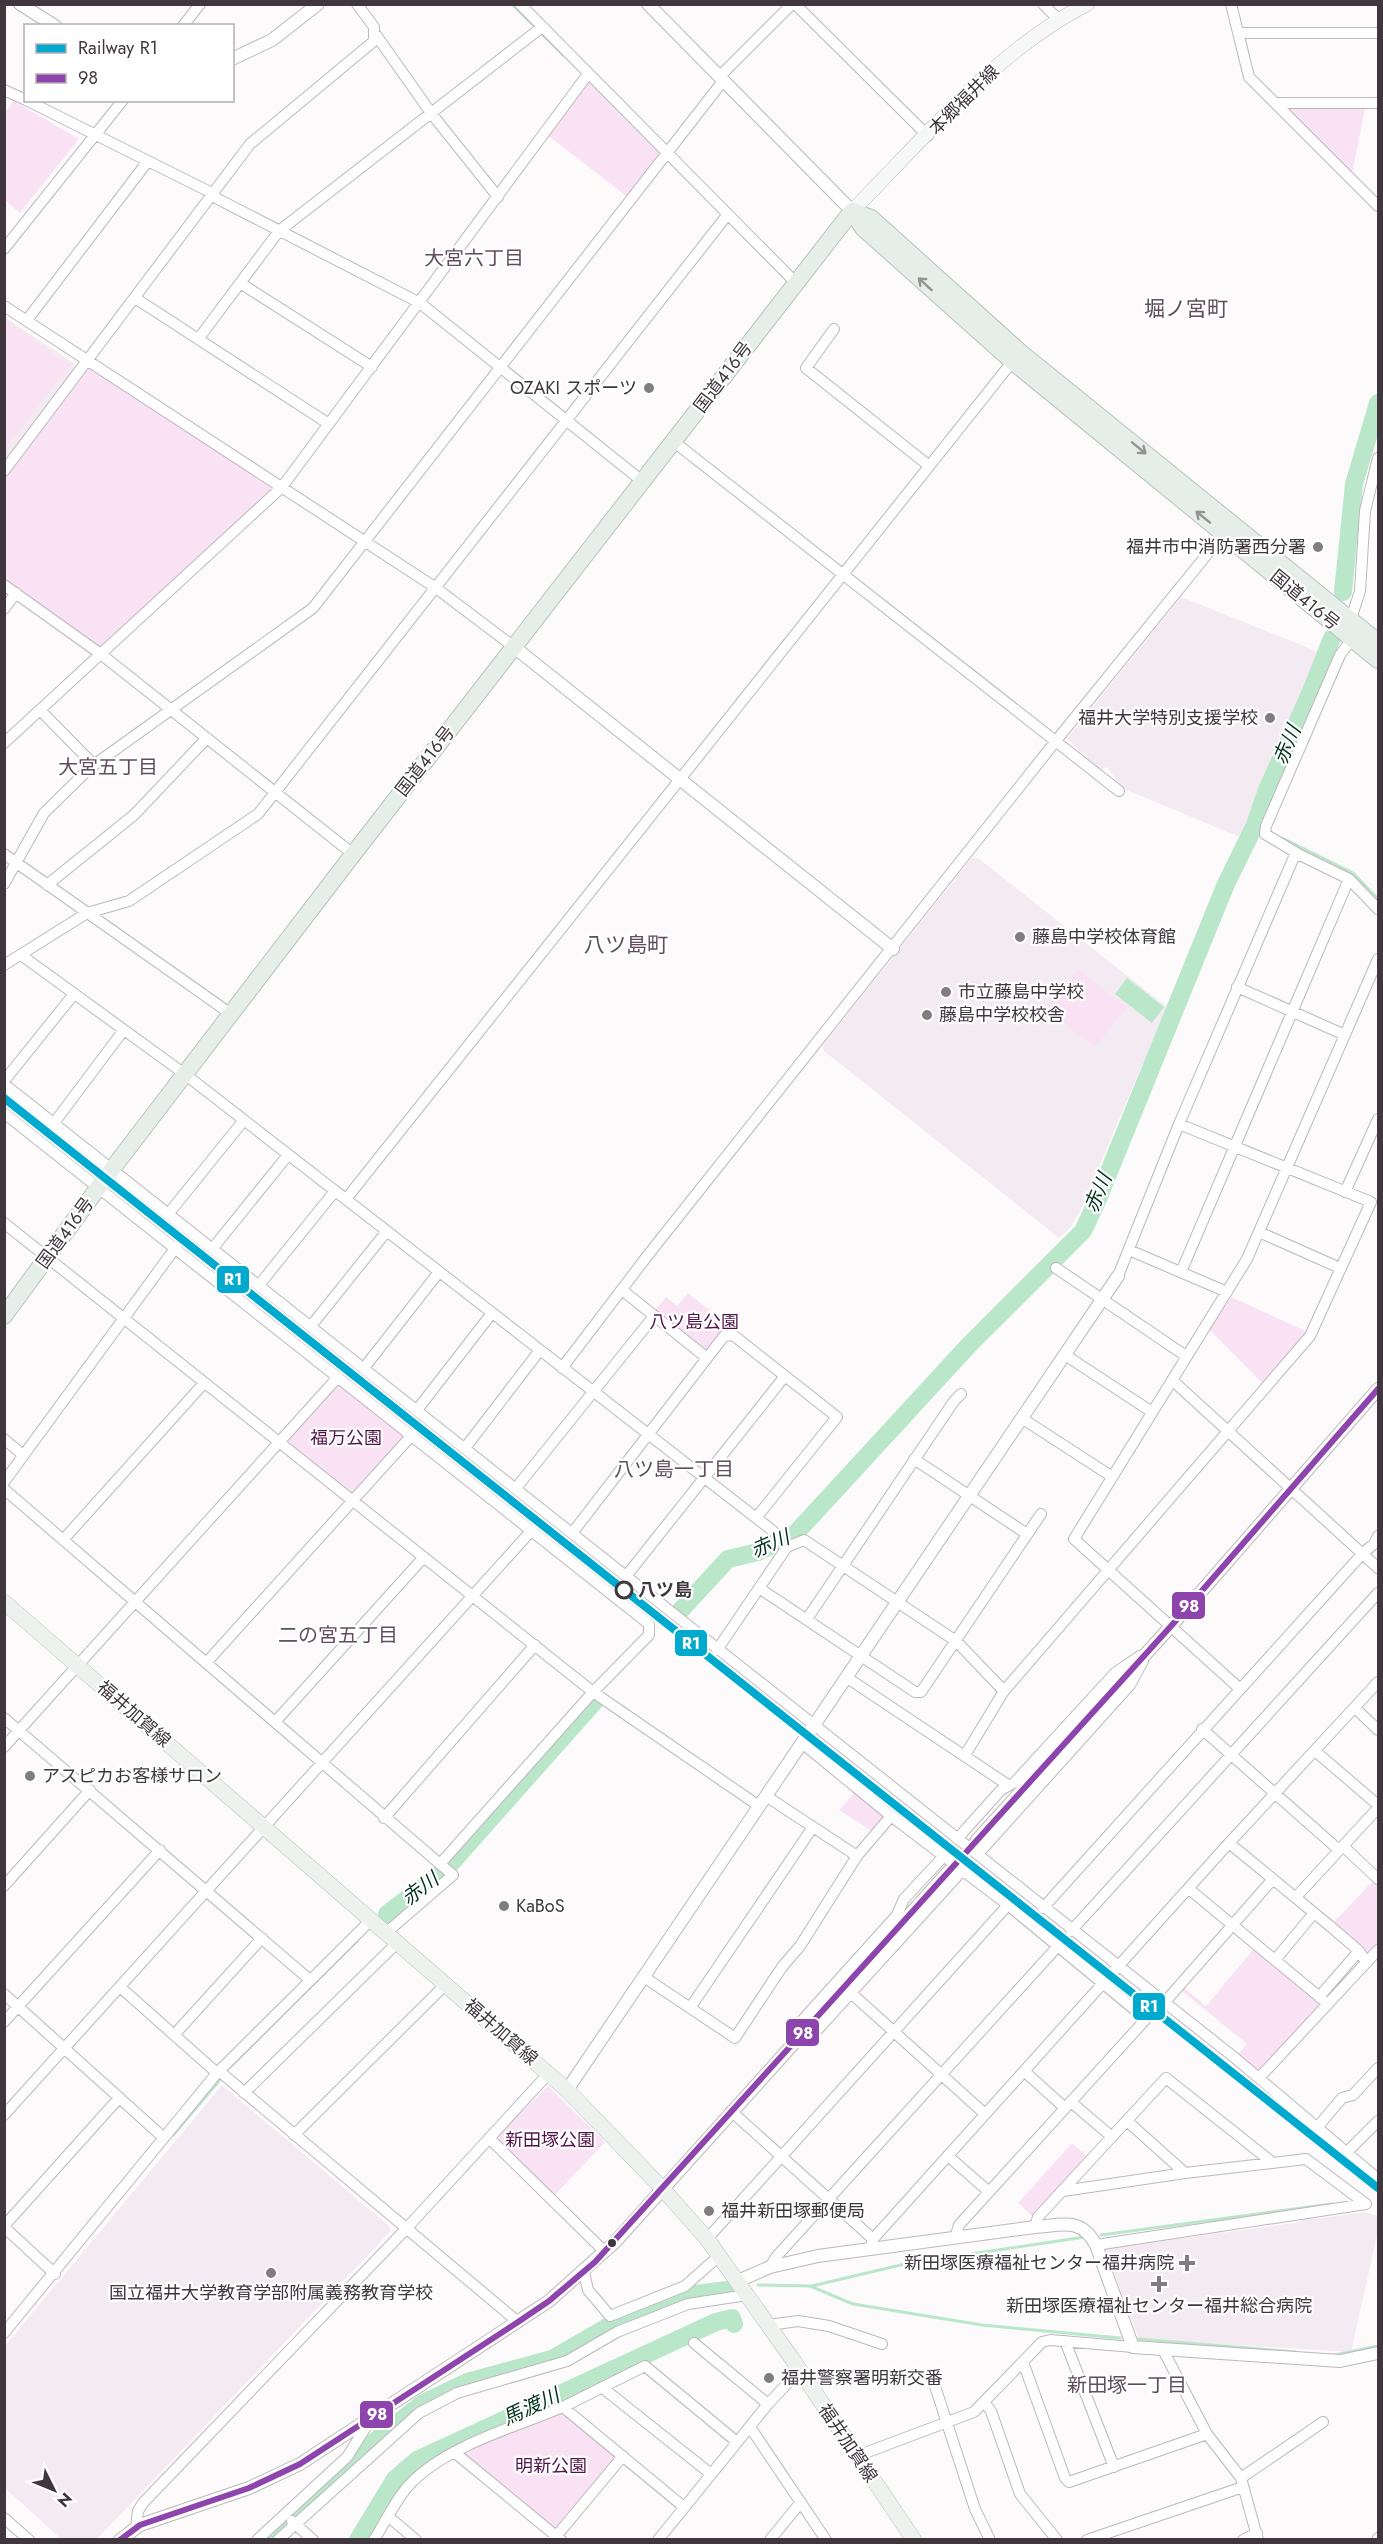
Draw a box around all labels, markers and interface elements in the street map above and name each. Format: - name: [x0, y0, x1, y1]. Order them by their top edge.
- legend: [24, 24, 234, 102]
- text: Railway R1: [78, 35, 158, 61]
- street label: 本郷福井線: [923, 59, 1005, 141]
- text: 98: [78, 65, 98, 91]
- district label: 大宮六丁目: [424, 244, 524, 273]
- one-way arrow: [917, 277, 932, 291]
- district label: 堀ノ宮町: [1144, 294, 1228, 324]
- street label: 国道416号: [688, 336, 758, 418]
- place label: OZAKI スポーツ: [510, 375, 637, 401]
- marker: OZAKI スポーツ: [642, 381, 656, 395]
- one-way arrow: [1130, 441, 1146, 454]
- one-way arrow: [1195, 510, 1211, 523]
- place label: 福井市中消防署西分署: [1126, 534, 1306, 560]
- marker: 福井市中消防署西分署: [1311, 540, 1325, 554]
- street label: 国道416号: [1265, 564, 1345, 636]
- place label: 福井大学特別支援学校: [1078, 705, 1258, 731]
- marker: 福井大学特別支援学校: [1263, 711, 1277, 725]
- water label: 赤川: [1266, 719, 1309, 769]
- street label: 国道416号: [389, 720, 461, 802]
- district label: 大宮五丁目: [58, 753, 158, 782]
- place label: 藤島中学校体育館: [1032, 924, 1176, 950]
- district label: 八ツ島町: [584, 930, 668, 960]
- marker: 藤島中学校体育館: [1013, 930, 1027, 944]
- place label: 市立藤島中学校: [958, 979, 1084, 1005]
- marker: 市立藤島中学校: [939, 985, 953, 999]
- place label: 藤島中学校校舎: [939, 1002, 1065, 1028]
- marker: 藤島中学校校舎: [920, 1008, 934, 1022]
- water label: 赤川: [1077, 1167, 1120, 1217]
- street label: 国道416号: [30, 1192, 100, 1274]
- line badge: R1: [216, 1265, 250, 1294]
- text: R1: [224, 1268, 242, 1291]
- park label: 八ツ島公園: [649, 1309, 739, 1335]
- park label: 福万公園: [310, 1425, 382, 1451]
- district label: 八ツ島一丁目: [614, 1455, 734, 1484]
- water label: 赤川: [746, 1522, 796, 1565]
- place label: 八ツ島: [638, 1577, 692, 1603]
- marker: 八ツ島: [615, 1581, 633, 1599]
- line badge: 98: [1171, 1591, 1206, 1620]
- text: 98: [1179, 1595, 1199, 1618]
- district label: 二の宮五丁目: [278, 1621, 398, 1650]
- line badge: R1: [674, 1629, 708, 1657]
- text: R1: [682, 1632, 700, 1655]
- street label: 福井加賀線: [92, 1675, 176, 1753]
- place label: アスピカお客様サロン: [42, 1763, 222, 1789]
- marker: アスピカお客様サロン: [23, 1769, 37, 1783]
- water label: 赤川: [395, 1864, 446, 1913]
- place label: KaBoS: [516, 1893, 565, 1919]
- marker: KaBoS: [497, 1899, 511, 1913]
- line badge: R1: [1132, 1992, 1166, 2021]
- street label: 福井加賀線: [459, 1993, 543, 2071]
- text: R1: [1140, 1995, 1158, 2018]
- line badge: 98: [785, 2018, 820, 2047]
- text: 98: [793, 2022, 813, 2045]
- park label: 新田塚公園: [505, 2127, 595, 2153]
- place label: 福井新田塚郵便局: [721, 2198, 865, 2224]
- marker: 福井新田塚郵便局: [702, 2204, 716, 2218]
- unlabelled marker: [606, 2237, 618, 2249]
- place label: 新田塚医療福祉センター福井病院: [904, 2250, 1174, 2276]
- marker: 新田塚医療福祉センター福井病院: [1178, 2254, 1196, 2272]
- marker: 国立福井大学教育学部附属義務教育学校: [264, 2266, 278, 2280]
- marker: 新田塚医療福祉センター福井総合病院: [1150, 2275, 1168, 2293]
- place label: 国立福井大学教育学部附属義務教育学校: [109, 2280, 433, 2306]
- place label: 新田塚医療福祉センター福井総合病院: [1006, 2293, 1312, 2319]
- place label: 福井警察署明新交番: [781, 2365, 943, 2391]
- marker: 福井警察署明新交番: [762, 2371, 776, 2385]
- district label: 新田塚一丁目: [1067, 2371, 1187, 2400]
- water label: 馬渡川: [498, 2380, 566, 2433]
- street label: 福井加賀線: [812, 2398, 884, 2488]
- line badge: 98: [359, 2400, 394, 2429]
- text: 98: [367, 2403, 387, 2426]
- park label: 明新公園: [515, 2453, 587, 2479]
- north arrow: [24, 2460, 84, 2520]
- text: N: [52, 2487, 77, 2512]

